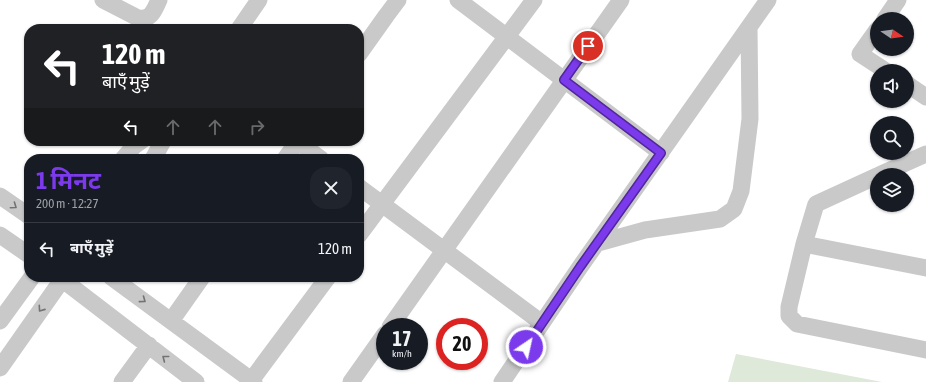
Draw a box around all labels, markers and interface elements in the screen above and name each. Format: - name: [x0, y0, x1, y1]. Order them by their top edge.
- north arrow: [870, 12, 914, 56]
- map controls: [870, 12, 914, 212]
- pin: [571, 29, 605, 63]
- icon: arrive: [577, 35, 599, 57]
- text: 120 m: [102, 38, 165, 70]
- icon: left: [36, 40, 88, 92]
- button: sound: [870, 64, 914, 108]
- text: बाएँ मुड़ें: [102, 71, 150, 92]
- icon: left: [120, 116, 142, 138]
- icon: ahead: [162, 116, 184, 138]
- icon: ahead: [204, 116, 226, 138]
- icon: right: [246, 116, 268, 138]
- button: search: [870, 116, 914, 160]
- text: 1 मिनट: [36, 167, 101, 194]
- button: close: [310, 167, 352, 209]
- button: layers: [870, 168, 914, 212]
- text: 200 m · 12:27: [36, 196, 99, 211]
- one-way arrow: [10, 201, 17, 208]
- icon: left: [36, 238, 58, 260]
- text: बाएँ मुड़ें: [70, 239, 113, 256]
- text: 120 m: [318, 240, 352, 257]
- one-way arrow: [138, 296, 145, 303]
- one-way arrow: [38, 305, 46, 312]
- speed limit sign: 20: [436, 318, 488, 370]
- position arrow: [505, 326, 547, 368]
- text: 17: [393, 327, 411, 350]
- text: km/h: [392, 348, 412, 359]
- one-way arrow: [162, 355, 169, 363]

